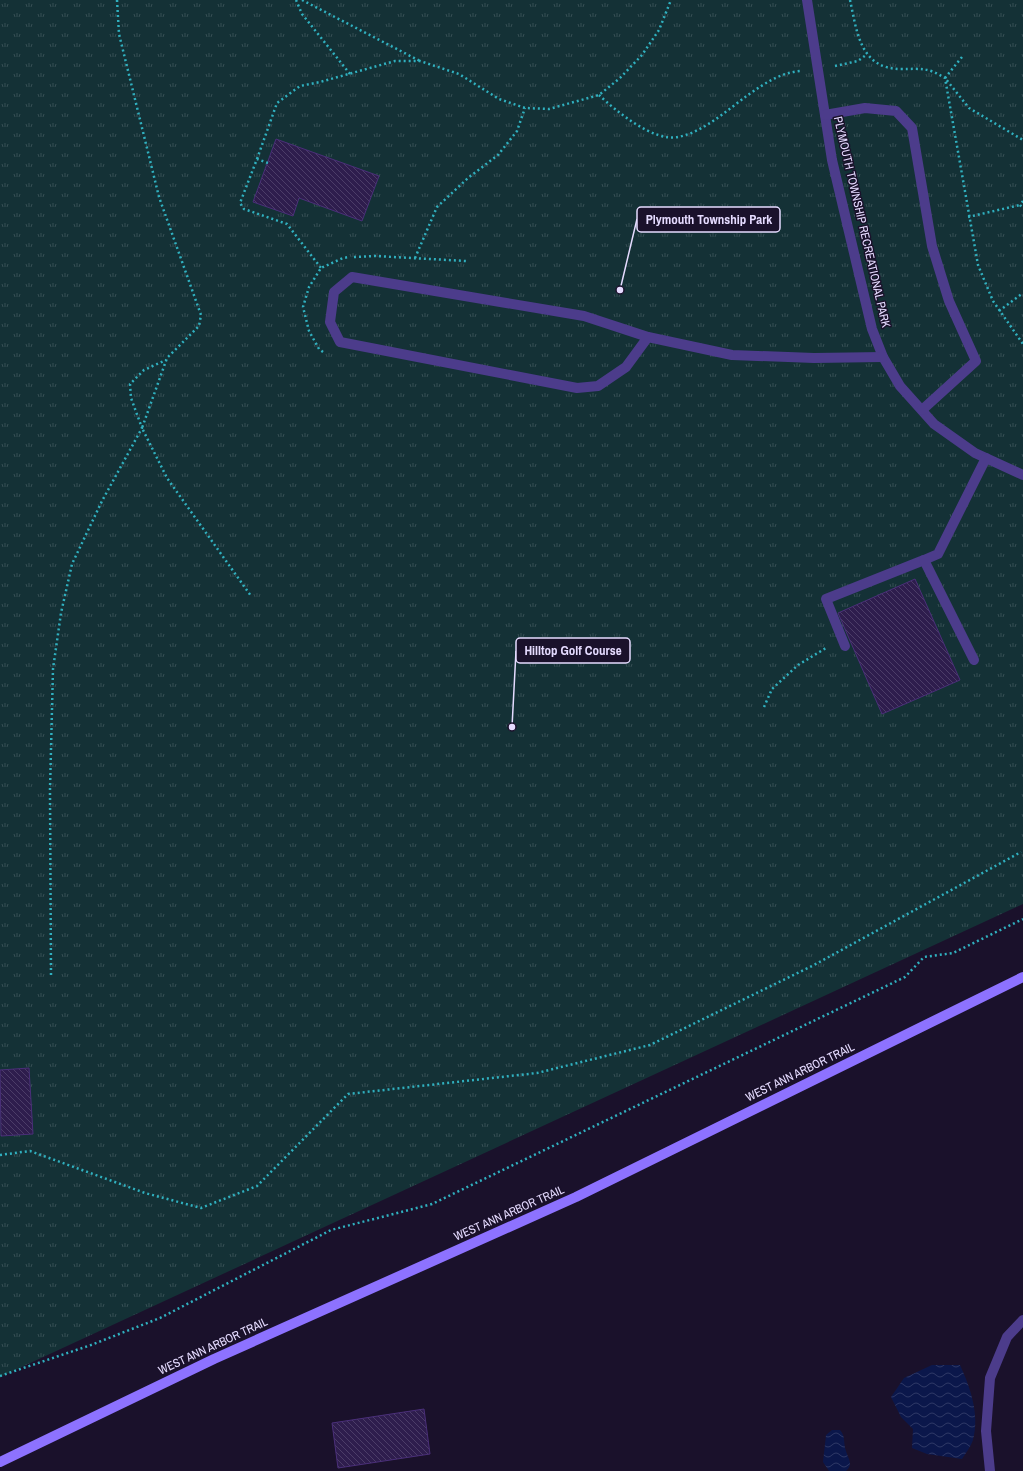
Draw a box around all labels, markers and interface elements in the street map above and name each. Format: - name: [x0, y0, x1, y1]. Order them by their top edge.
- street label: PLYMOUTH TOWNSHIP RECREATIONAL PARK: [830, 115, 894, 330]
- callout: Plymouth Township Park: [637, 207, 780, 232]
- text: Plymouth Township Park: [646, 211, 772, 228]
- callout: Hilltop Golf Course: [516, 638, 630, 663]
- text: Hilltop Golf Course: [524, 642, 622, 659]
- street label: WEST ANN ARBOR TRAIL: [743, 1039, 857, 1105]
- street label: WEST ANN ARBOR TRAIL: [451, 1181, 567, 1244]
- street label: WEST ANN ARBOR TRAIL: [156, 1313, 271, 1378]

